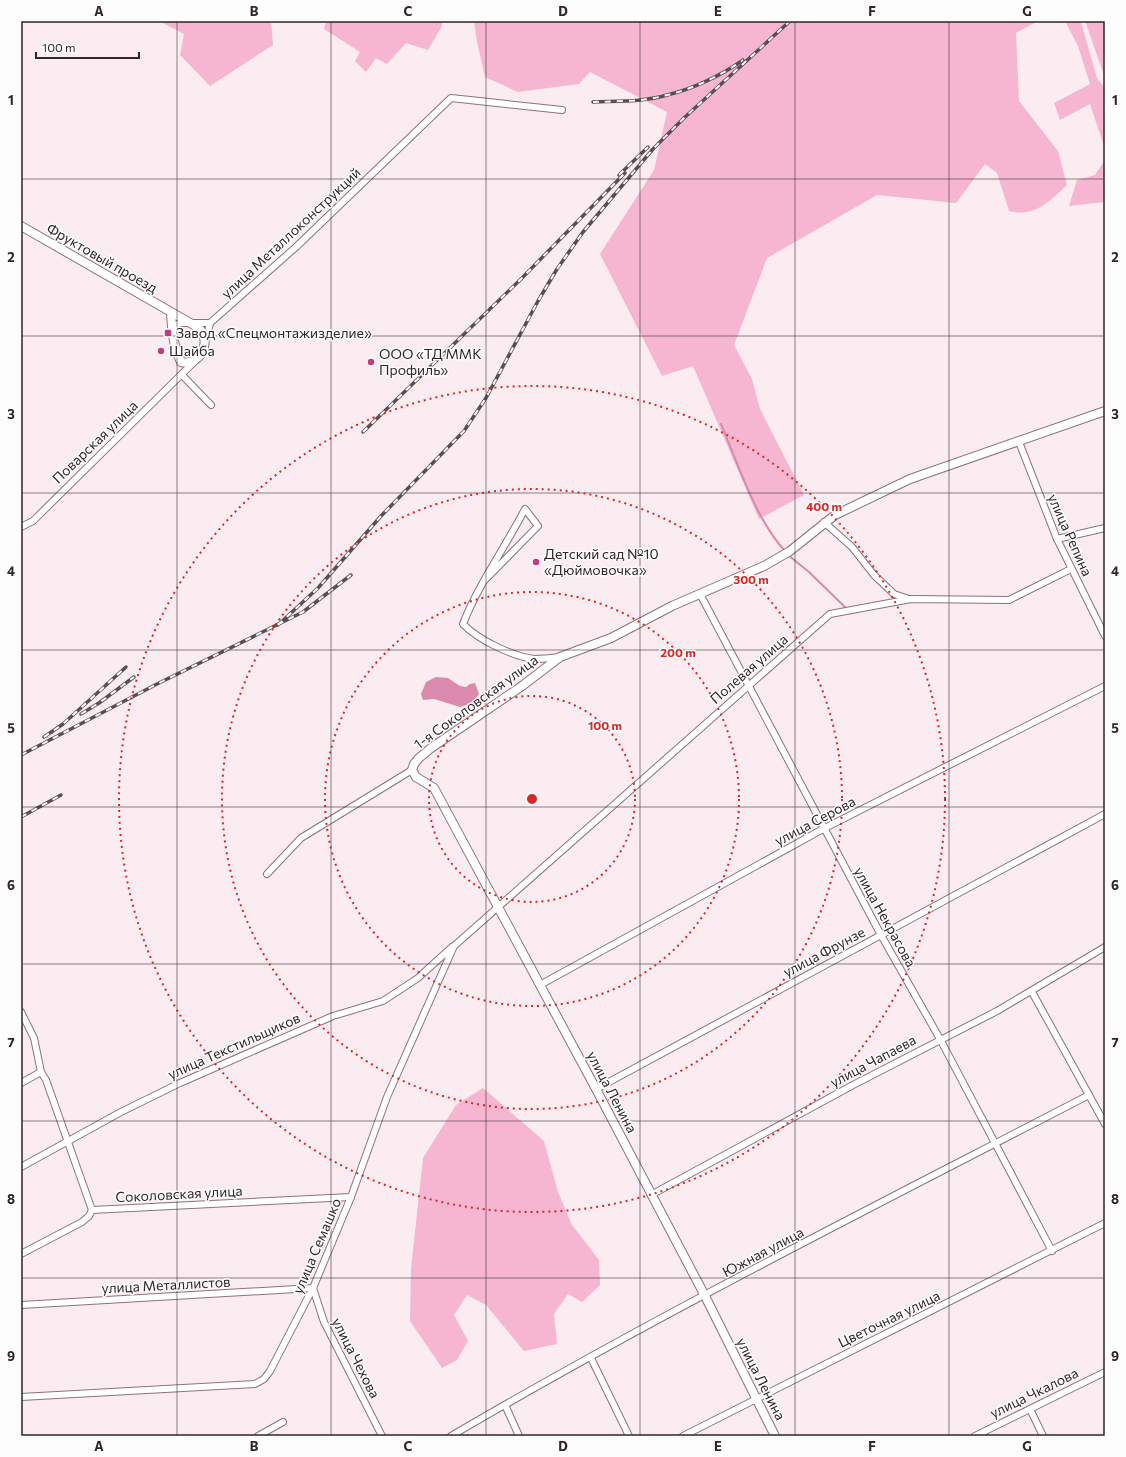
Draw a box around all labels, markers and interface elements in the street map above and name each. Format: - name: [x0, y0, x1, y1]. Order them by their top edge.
- text: A: [94, 3, 104, 19]
- text: B: [250, 3, 259, 19]
- text: C: [404, 3, 413, 19]
- text: D: [558, 3, 568, 19]
- text: E: [714, 3, 722, 19]
- text: F: [868, 3, 876, 19]
- text: G: [1022, 3, 1032, 19]
- scale bar: [36, 34, 139, 60]
- text: 100 m: [42, 40, 76, 54]
- text: 1: [8, 92, 14, 108]
- text: 1: [1112, 92, 1118, 108]
- street label: улица Металлоконструкций: [218, 164, 364, 302]
- street label: Фруктовый проезд: [44, 219, 160, 296]
- text: 2: [7, 249, 15, 265]
- text: 2: [1111, 249, 1119, 265]
- place label: Завод «Спецмонтажизделие»: [176, 324, 372, 341]
- marker: Завод «Спецмонтажизделие»: [163, 328, 173, 338]
- place label: Шайба: [169, 342, 215, 359]
- place label: ООО «ТД ММК Профиль»: [379, 345, 482, 378]
- marker: Шайба: [156, 346, 166, 356]
- marker: ООО «ТД ММК Профиль»: [366, 357, 376, 367]
- street label: Поварская улица: [49, 397, 141, 487]
- text: 3: [7, 406, 15, 422]
- text: 3: [1111, 406, 1119, 422]
- street label: улица Репина: [1045, 491, 1096, 579]
- text: 400 m: [806, 499, 842, 513]
- place label: Детский сад №10 «Дюймовочка»: [544, 545, 659, 578]
- marker: Детский сад №10 «Дюймовочка»: [531, 557, 541, 567]
- text: 4: [7, 563, 15, 579]
- text: 4: [1111, 563, 1119, 579]
- text: 300 m: [733, 572, 769, 586]
- street label: Полевая улица: [706, 630, 791, 707]
- text: 200 m: [660, 645, 696, 659]
- street label: 1-я Соколовская улица: [410, 651, 541, 752]
- text: 100 m: [588, 718, 622, 732]
- text: 5: [7, 720, 15, 736]
- text: 5: [1111, 720, 1119, 736]
- centre of rings: [525, 792, 539, 806]
- street label: улица Серова: [771, 792, 858, 849]
- street label: улица Некрасова: [851, 864, 920, 970]
- text: 6: [7, 877, 15, 893]
- text: 6: [1111, 877, 1119, 893]
- street label: улица Фрунзе: [780, 923, 868, 980]
- street label: улица Текстильщиков: [165, 1009, 303, 1082]
- street label: улица Чапаева: [827, 1031, 919, 1090]
- text: 7: [7, 1034, 15, 1050]
- text: 7: [1111, 1034, 1119, 1050]
- street label: улица Ленина: [584, 1048, 641, 1136]
- street label: Соколовская улица: [115, 1182, 243, 1205]
- text: 8: [7, 1191, 15, 1207]
- text: 8: [1111, 1191, 1119, 1207]
- street label: улица Семашко: [289, 1195, 344, 1296]
- street label: Южная улица: [719, 1223, 806, 1280]
- street label: улица Металлистов: [101, 1273, 231, 1296]
- street label: Цветочная улица: [835, 1286, 943, 1351]
- street label: улица Чехова: [329, 1315, 384, 1401]
- street label: улица Ленина: [733, 1335, 789, 1423]
- text: 9: [7, 1348, 15, 1364]
- text: 9: [1111, 1348, 1119, 1364]
- street label: улица Чкалова: [987, 1364, 1081, 1421]
- text: A: [94, 1438, 104, 1454]
- text: B: [250, 1438, 259, 1454]
- text: C: [404, 1438, 413, 1454]
- text: D: [558, 1438, 568, 1454]
- text: E: [714, 1438, 722, 1454]
- text: F: [868, 1438, 876, 1454]
- text: G: [1022, 1438, 1032, 1454]

